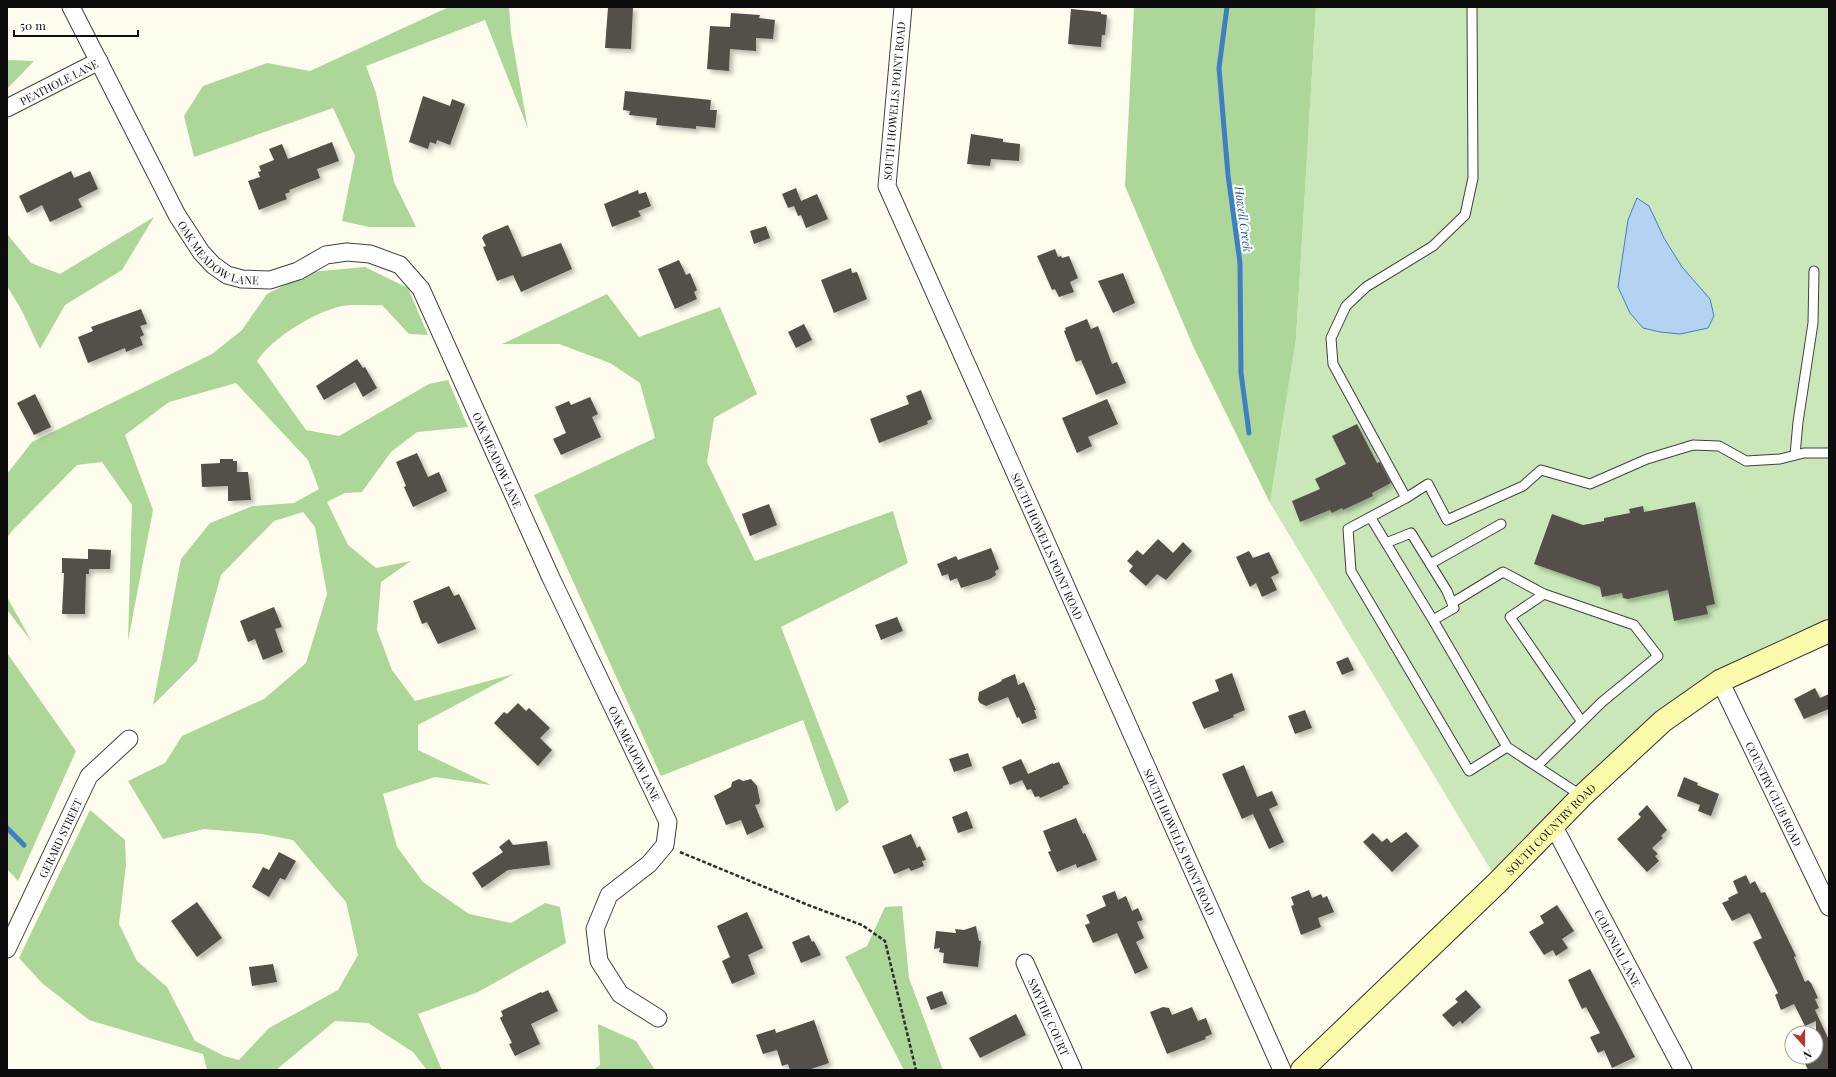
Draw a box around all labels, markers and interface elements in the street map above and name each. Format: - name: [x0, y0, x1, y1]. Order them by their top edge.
- scale bar: [14, 12, 138, 38]
- text: 50 m: [20, 17, 46, 33]
- street label: SOUTH HOWELLS POINT ROAD: [880, 21, 908, 181]
- street label: PEATHOLE LANE: [17, 55, 101, 108]
- water label: Howell Creek: [1231, 184, 1257, 253]
- street label: OAK MEADOW LANE: [175, 217, 259, 287]
- street label: OAK MEADOW LANE: [470, 409, 526, 510]
- street label: SOUTH HOWELLS POINT ROAD: [1009, 470, 1087, 622]
- street label: OAK MEADOW LANE: [606, 703, 664, 803]
- street label: COUNTRY CLUB ROAD: [1743, 739, 1806, 848]
- street label: SOUTH HOWELLS POINT ROAD: [1141, 766, 1219, 918]
- street label: SOUTH COUNTRY ROAD: [1502, 780, 1599, 878]
- street label: GERARD STREET: [34, 795, 85, 880]
- street label: COLONIAL LANE: [1592, 907, 1645, 989]
- street label: SMYTHE COURT: [1025, 976, 1073, 1058]
- north arrow: [1784, 1025, 1824, 1065]
- text: N: [1801, 1046, 1814, 1063]

